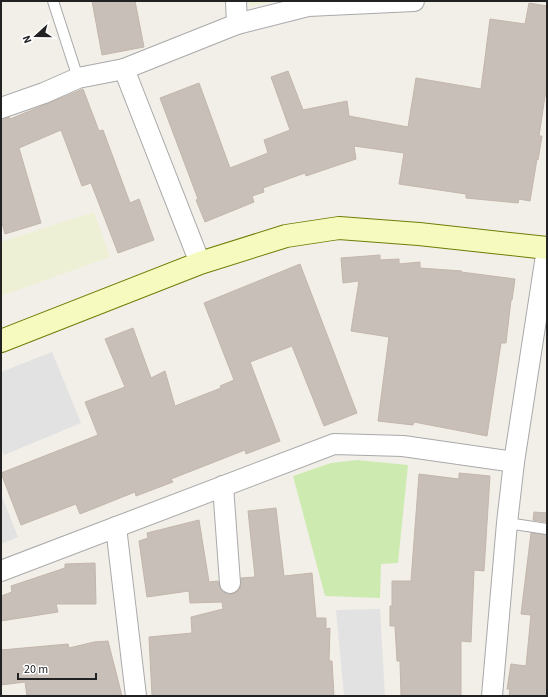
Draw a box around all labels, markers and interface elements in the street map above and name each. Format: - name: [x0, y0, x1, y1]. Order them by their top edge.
- north arrow: [16, 16, 56, 56]
- text: N: [19, 33, 35, 46]
- scale bar: [18, 655, 96, 681]
- text: 20 m: [24, 661, 48, 678]

